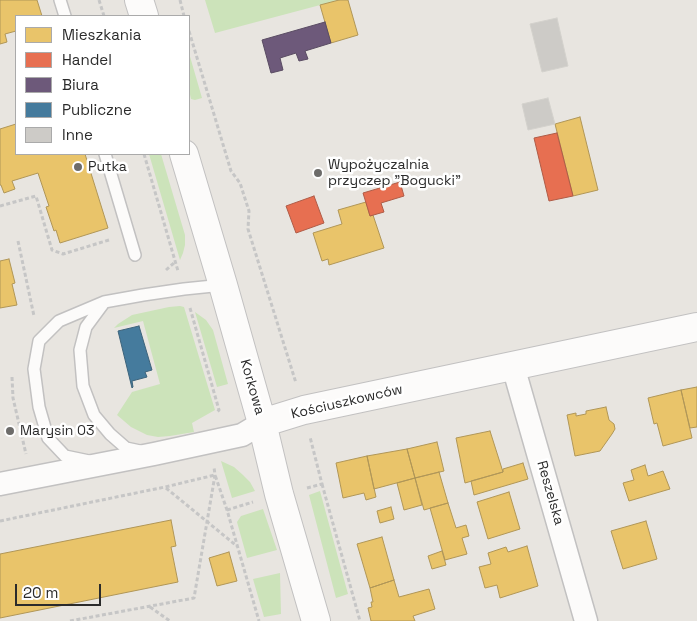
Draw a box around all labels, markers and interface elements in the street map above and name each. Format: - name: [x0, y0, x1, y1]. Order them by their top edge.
- legend: [15, 15, 190, 155]
- text: Mieszkania: [62, 25, 141, 44]
- text: Handel: [62, 50, 112, 69]
- text: Biura: [62, 75, 99, 94]
- text: Publiczne: [62, 100, 132, 119]
- text: Inne: [62, 125, 93, 144]
- place label: Wypożyczalnia przyczep "Bogucki": [328, 157, 461, 190]
- place label: Putka: [88, 159, 127, 175]
- marker: Putka: [72, 161, 84, 173]
- marker: Wypożyczalnia przyczep "Bogucki": [312, 167, 324, 179]
- street label: Korkowa: [236, 357, 268, 417]
- street label: Kościuszkowców: [289, 381, 405, 423]
- place label: Marysin 03: [20, 423, 94, 439]
- marker: Marysin 03: [4, 425, 16, 437]
- street label: Reszelska: [533, 459, 567, 527]
- scale bar: [18, 574, 104, 606]
- text: 20 m: [23, 583, 58, 602]

